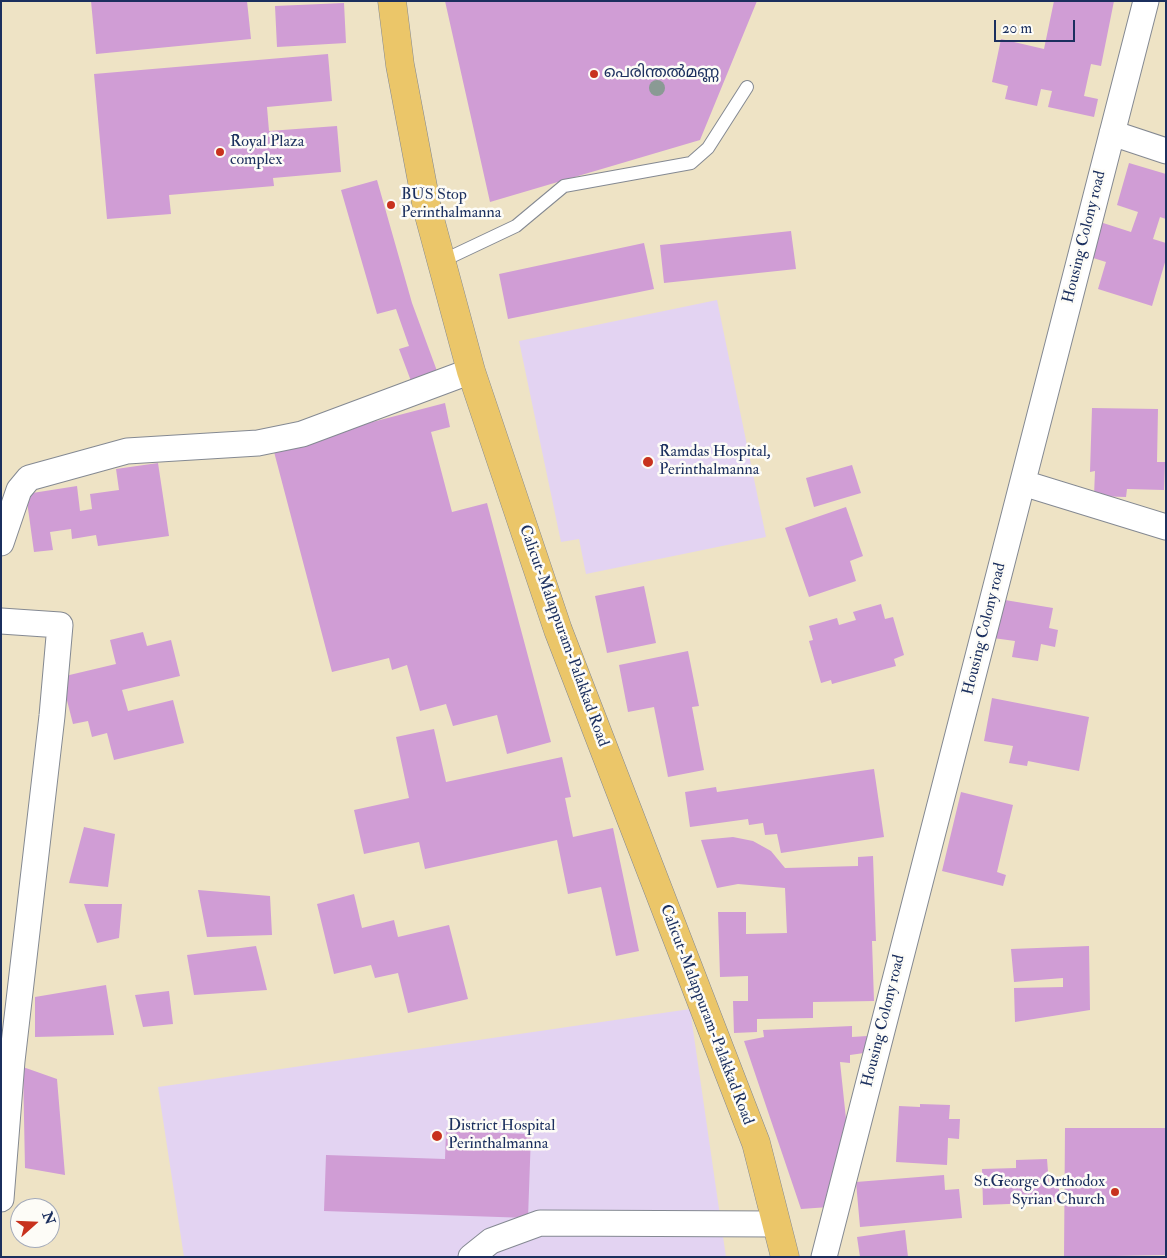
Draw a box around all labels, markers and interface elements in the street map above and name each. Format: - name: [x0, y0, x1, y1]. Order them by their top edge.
- scale bar: [997, 10, 1078, 42]
- text: 20 m: [1002, 19, 1032, 38]
- place label: പെരിന്തൽമണ്ണ: [604, 64, 719, 84]
- marker: പെരിന്തൽമണ്ണ: [588, 68, 600, 80]
- place label: Royal Plaza complex: [230, 133, 304, 171]
- marker: Royal Plaza complex: [214, 146, 226, 158]
- street label: Housing Colony road: [1059, 169, 1111, 305]
- place label: BUS Stop Perinthalmanna: [401, 186, 501, 224]
- marker: BUS Stop Perinthalmanna: [385, 199, 397, 211]
- place label: Ramdas Hospital, Perinthalmanna: [659, 443, 771, 481]
- marker: Ramdas Hospital, Perinthalmanna: [641, 455, 655, 469]
- street label: Calicut-Malappuram-Palakkad Road: [514, 523, 612, 749]
- street label: Housing Colony road: [959, 561, 1011, 697]
- street label: Calicut-Malappuram-Palakkad Road: [655, 902, 757, 1128]
- street label: Housing Colony road: [858, 953, 910, 1089]
- place label: District Hospital Perinthalmanna: [448, 1117, 555, 1155]
- marker: District Hospital Perinthalmanna: [430, 1129, 444, 1143]
- place label: St.George Orthodox Syrian Church: [974, 1173, 1105, 1211]
- marker: St.George Orthodox Syrian Church: [1109, 1186, 1121, 1198]
- north arrow: [10, 1198, 60, 1248]
- text: N: [38, 1209, 59, 1227]

